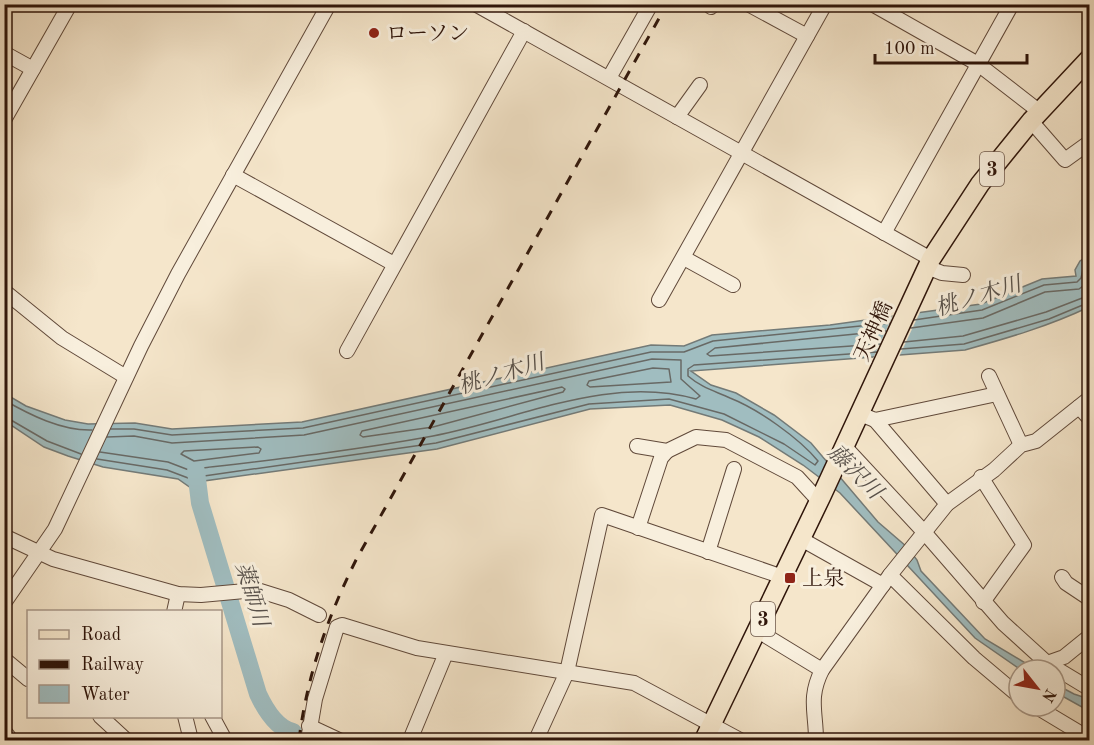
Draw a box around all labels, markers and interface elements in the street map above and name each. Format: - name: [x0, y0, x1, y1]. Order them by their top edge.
- place label: ローソン: [386, 24, 469, 45]
- marker: ローソン: [367, 26, 381, 40]
- scale bar: [875, 27, 1026, 65]
- text: 100 m: [884, 40, 935, 58]
- road number: 3: [980, 152, 1004, 186]
- water label: 桃ノ木川: [933, 271, 1026, 320]
- street label: 天神橋: [850, 298, 897, 365]
- water label: 桃ノ木川: [456, 349, 549, 398]
- water label: 藤沢川: [823, 440, 889, 505]
- water label: 薬師川: [231, 559, 274, 631]
- place label: 上泉: [802, 567, 844, 590]
- marker: 上泉: [783, 571, 797, 585]
- road number: 3: [751, 602, 775, 636]
- legend: [27, 610, 222, 718]
- text: Road: [81, 626, 121, 644]
- text: Railway: [81, 656, 144, 674]
- north arrow: [1007, 658, 1067, 718]
- text: N: [1038, 685, 1058, 705]
- text: Water: [81, 686, 130, 704]

